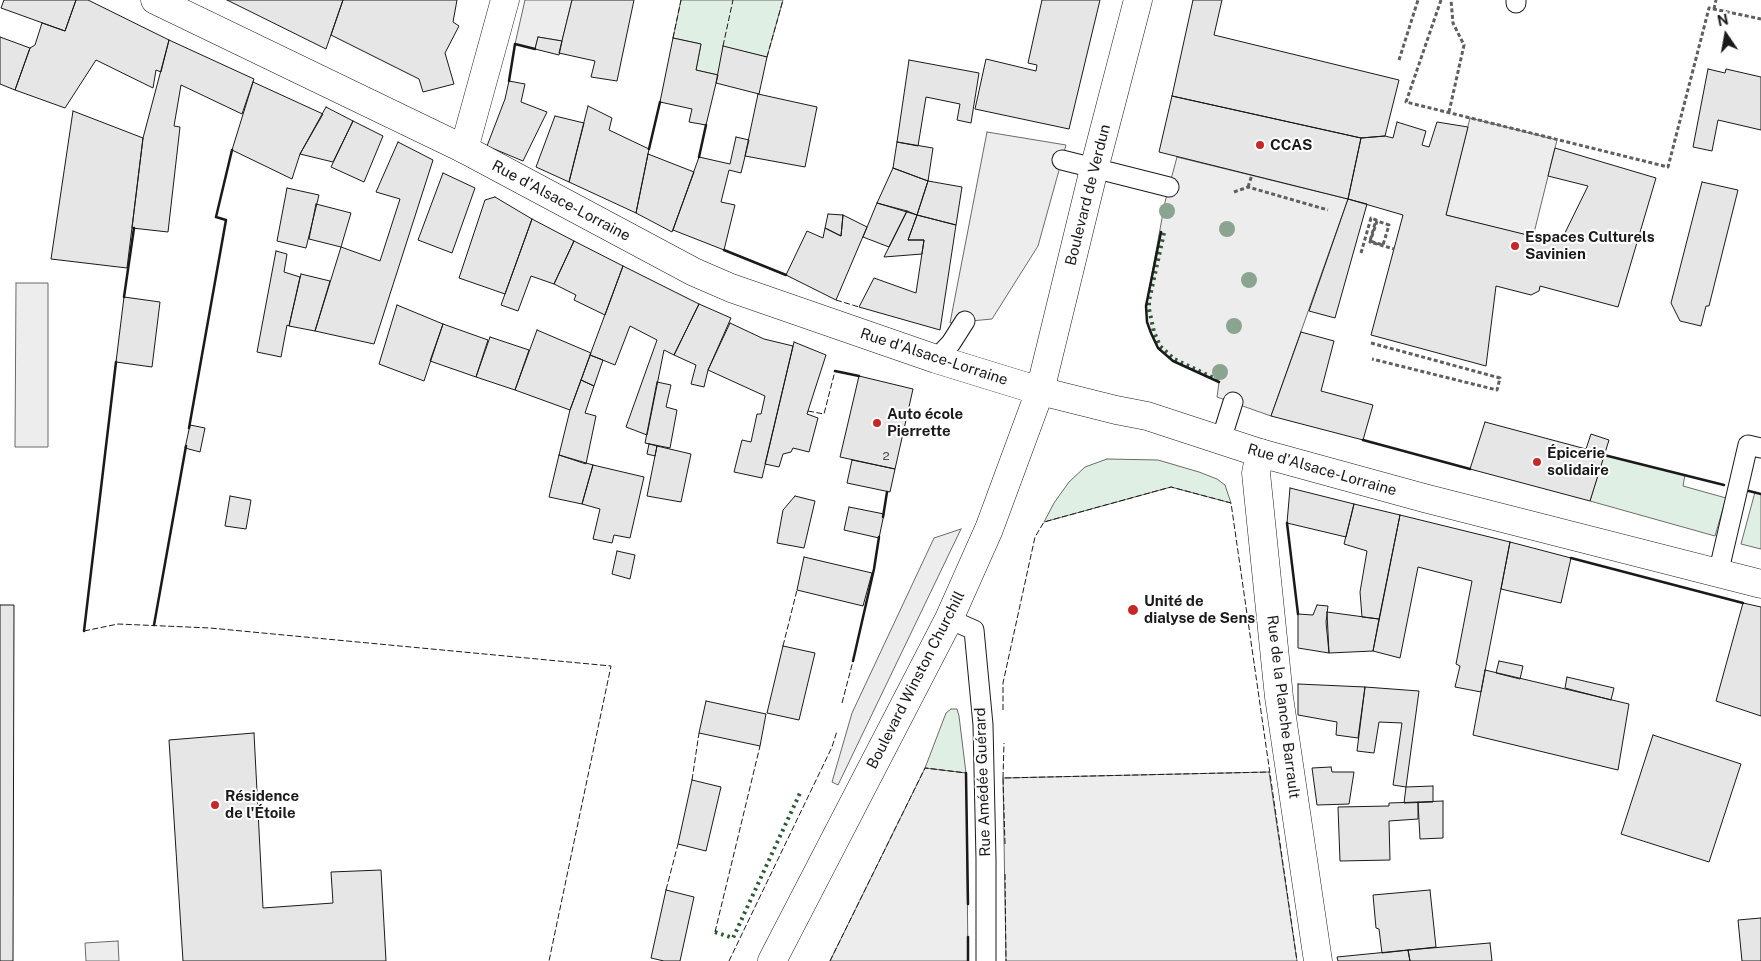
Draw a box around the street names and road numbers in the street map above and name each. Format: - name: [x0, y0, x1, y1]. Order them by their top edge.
- street label: Boulevard de Verdun: [1062, 122, 1114, 268]
- street label: Rue d'Alsace-Lorraine: [489, 157, 633, 245]
- street label: Rue d'Alsace-Lorraine: [858, 325, 1010, 389]
- street label: Rue d'Alsace-Lorraine: [1245, 440, 1399, 500]
- street label: Boulevard Winston Churchill: [863, 588, 969, 772]
- street label: Rue de la Planche Barrault: [1263, 614, 1303, 800]
- street label: Rue Amédée Guérard: [971, 707, 995, 857]

